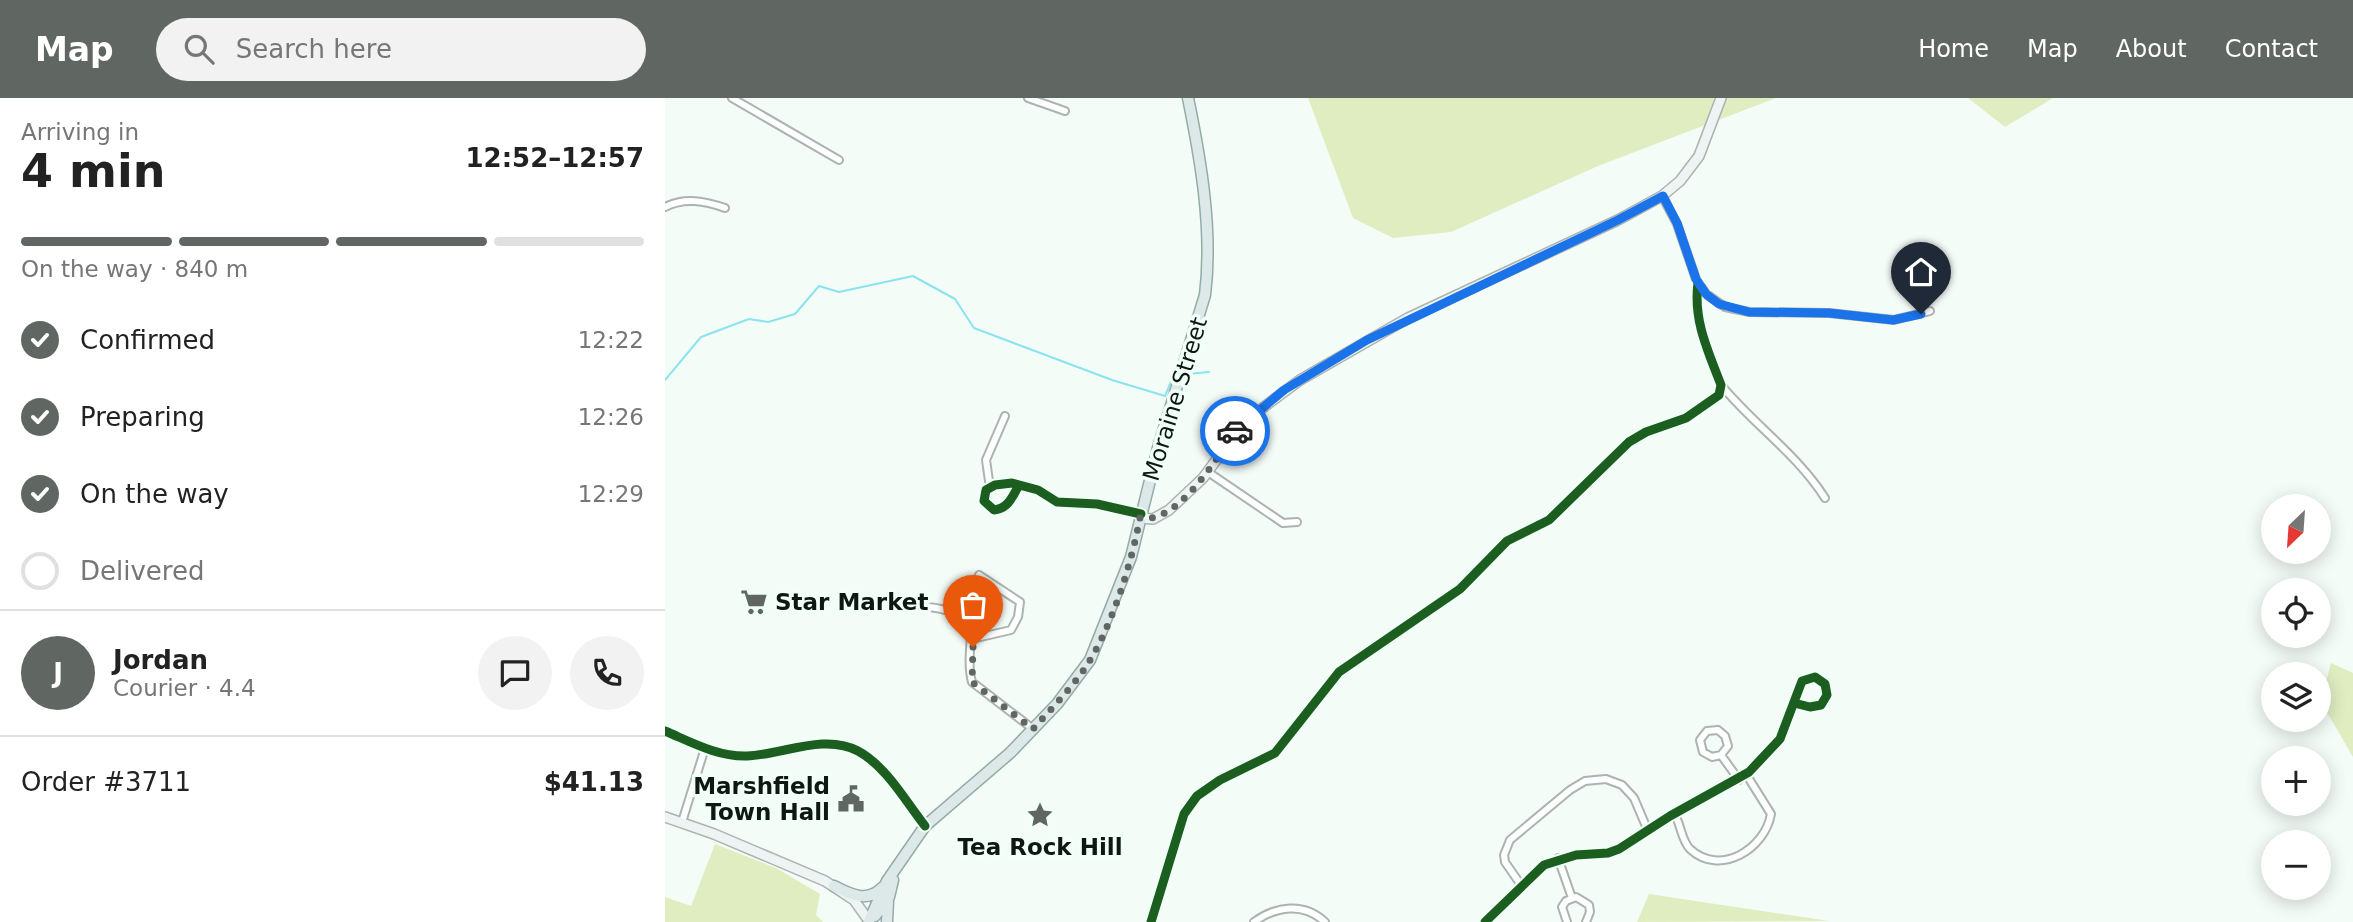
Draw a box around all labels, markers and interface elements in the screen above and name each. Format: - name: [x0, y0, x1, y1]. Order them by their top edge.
- search box: [156, 18, 646, 81]
- text: Map: [35, 30, 114, 69]
- icon: search: [180, 30, 218, 68]
- text: Search here: [236, 34, 392, 64]
- text: Home: [1918, 35, 1989, 63]
- text: Map: [2027, 35, 2078, 63]
- text: About: [2116, 35, 2187, 63]
- text: Contact: [2225, 35, 2318, 63]
- text: Arriving in: [21, 119, 139, 145]
- text: 12:52–12:57: [465, 143, 644, 173]
- text: 4 min: [21, 144, 165, 198]
- pin: [1891, 242, 1951, 314]
- icon: home: [1902, 253, 1940, 291]
- text: On the way · 840 m: [21, 256, 248, 282]
- street label: Moraine Street: [1138, 314, 1212, 484]
- icon: check: [21, 321, 59, 359]
- text: Confirmed: [80, 325, 215, 355]
- text: 12:22: [578, 327, 644, 353]
- courier: [1200, 396, 1270, 466]
- icon: check: [21, 398, 59, 436]
- text: Preparing: [80, 402, 205, 432]
- text: 12:26: [578, 404, 644, 430]
- icon: car: [1216, 412, 1254, 450]
- icon: check: [21, 475, 59, 513]
- text: On the way: [80, 479, 229, 509]
- text: 12:29: [578, 481, 644, 507]
- north arrow: [2261, 494, 2331, 564]
- map controls: [2261, 494, 2331, 900]
- text: Delivered: [80, 556, 204, 586]
- pin: [943, 575, 1003, 647]
- button: locate: [2261, 578, 2331, 648]
- icon: bag: [954, 586, 992, 624]
- supermarket icon: Star Market: [739, 587, 769, 617]
- place label: Star Market: [775, 589, 928, 615]
- button: chat: [478, 636, 552, 710]
- button: phone: [570, 636, 644, 710]
- text: Jordan: [113, 645, 208, 675]
- text: J: [53, 658, 63, 688]
- button: layers: [2261, 662, 2331, 732]
- text: Courier · 4.4: [113, 675, 256, 701]
- button: +: [2261, 746, 2331, 816]
- text: Order #3711: [21, 767, 191, 797]
- text: $41.13: [544, 767, 644, 797]
- place label: Marshfield Town Hall: [693, 773, 830, 825]
- public building icon: Marshfield Town Hall: [836, 784, 866, 814]
- place icon: Tea Rock Hill: [1025, 800, 1055, 830]
- button: −: [2261, 830, 2331, 900]
- place label: Tea Rock Hill: [957, 834, 1123, 860]

